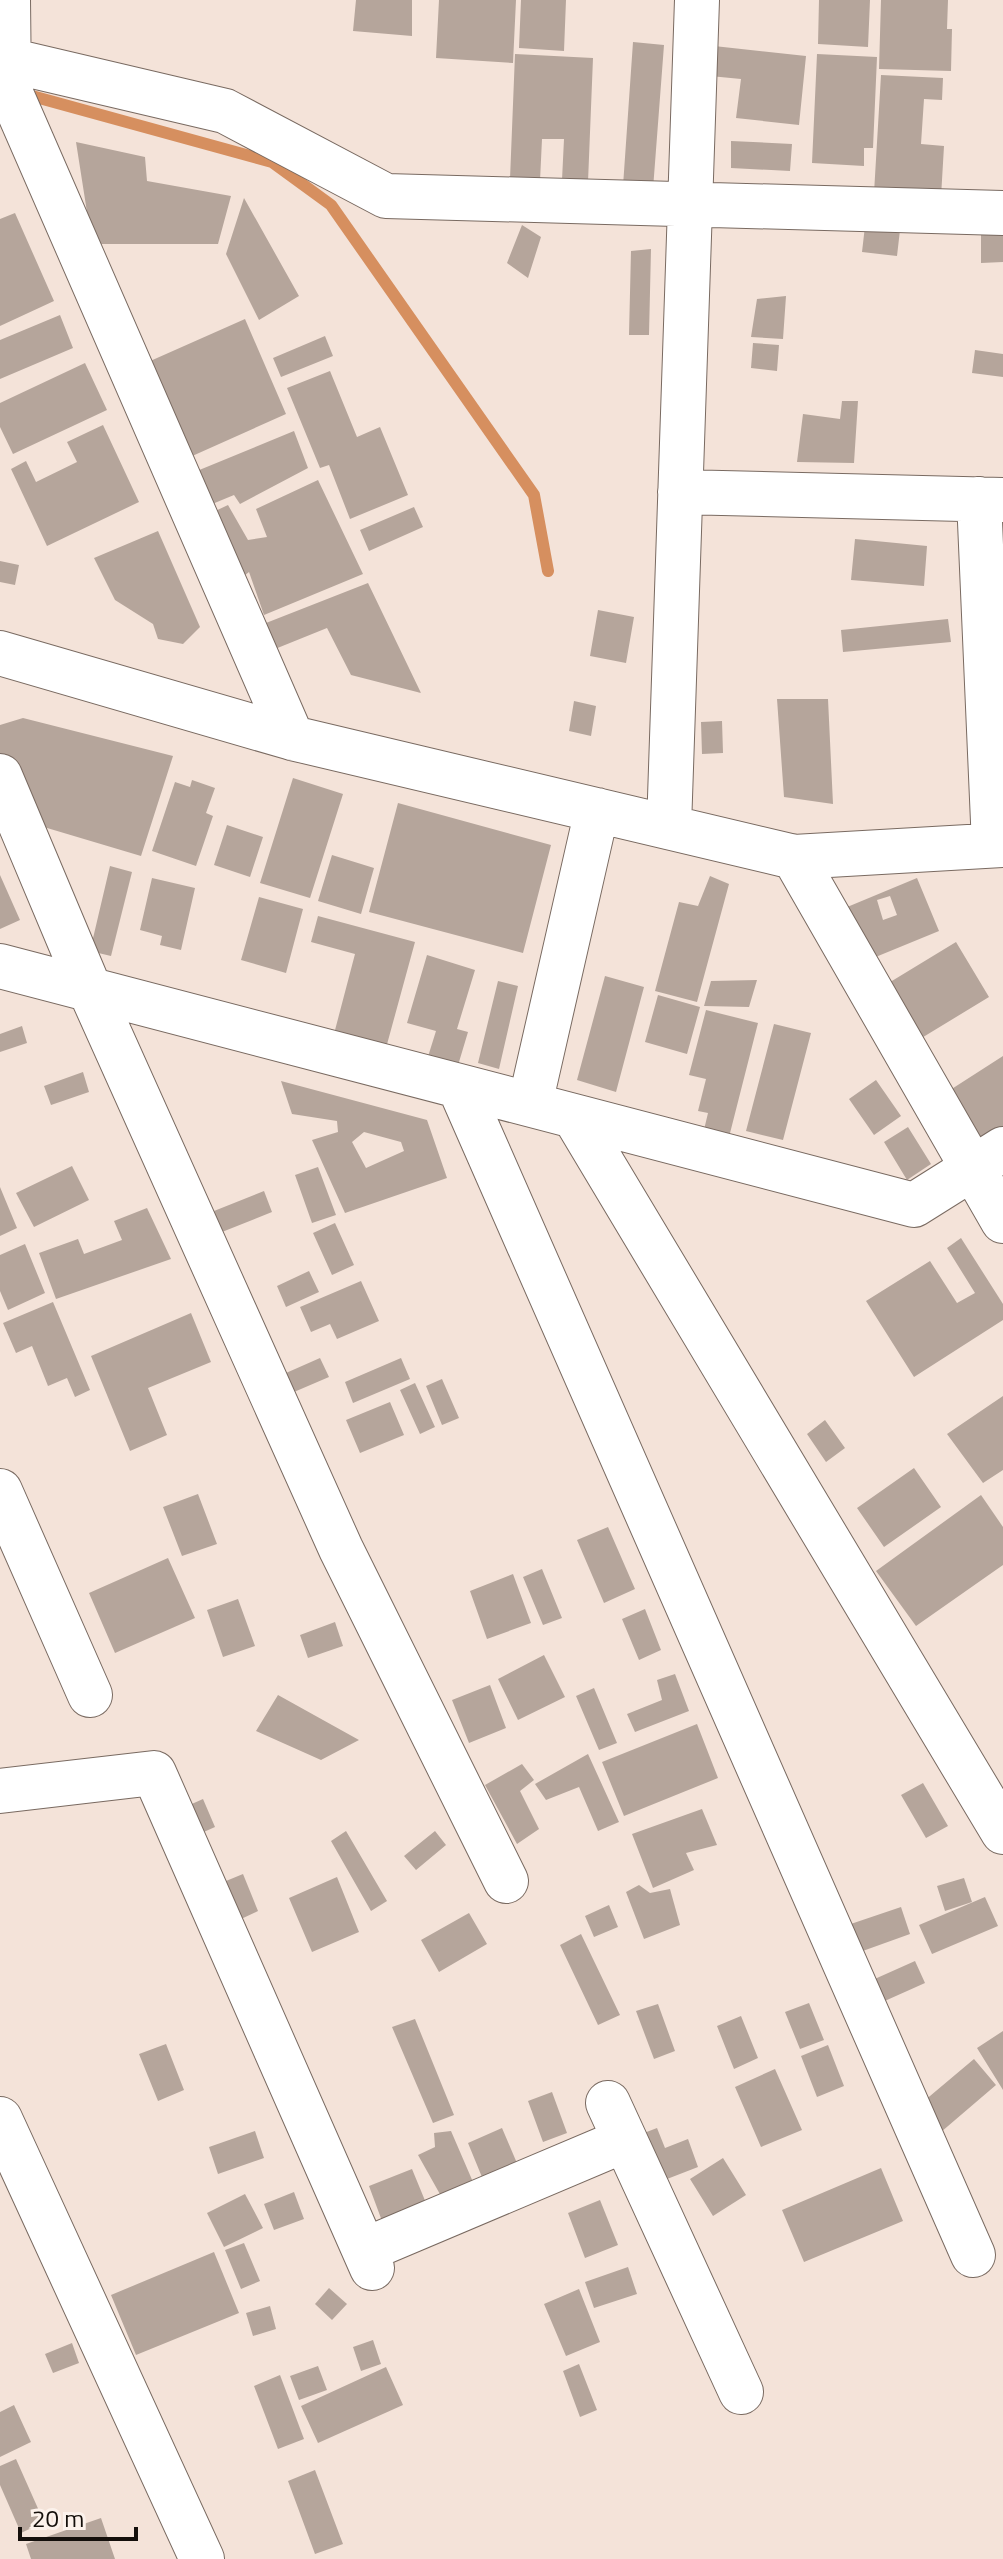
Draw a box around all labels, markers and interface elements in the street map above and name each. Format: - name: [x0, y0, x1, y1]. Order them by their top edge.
- scale bar: [20, 2491, 136, 2541]
- text: 20 m: [32, 2500, 84, 2536]

